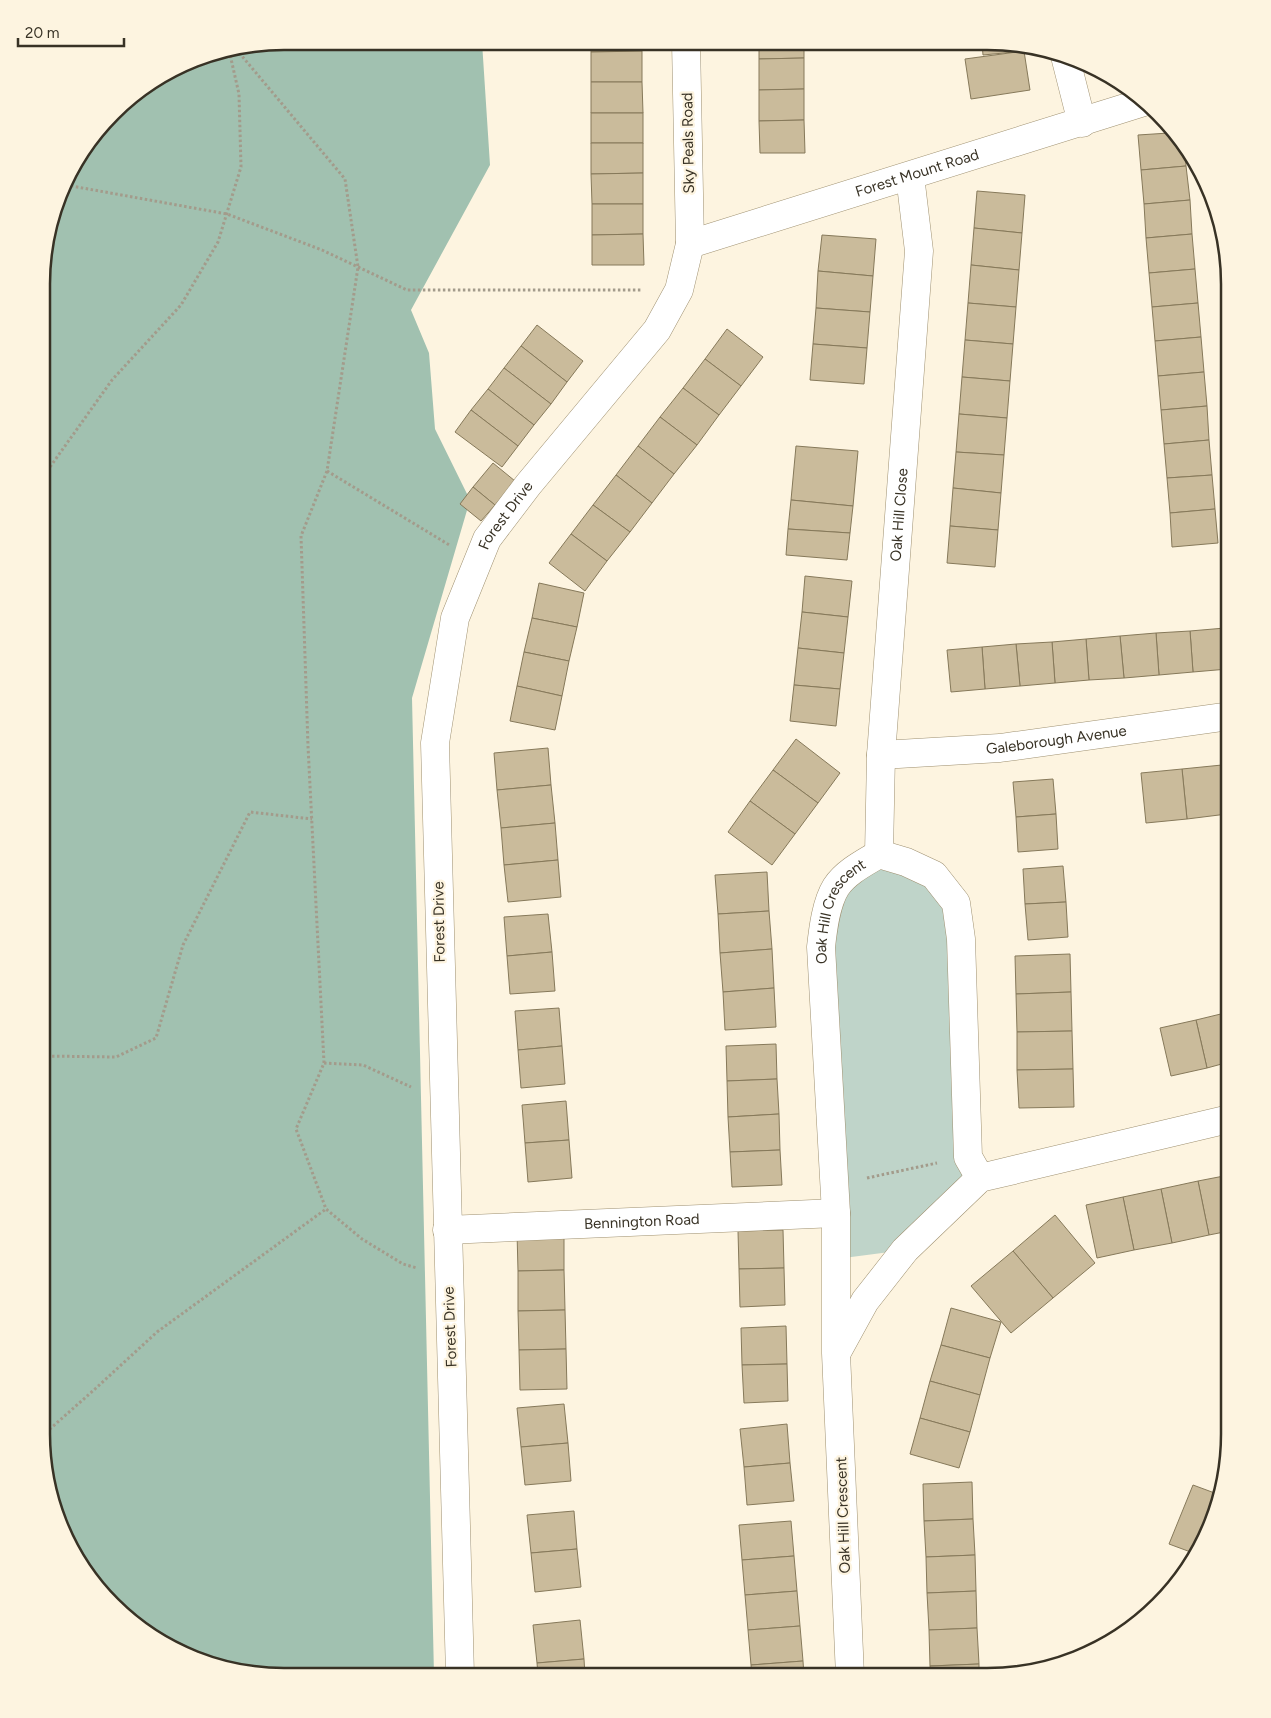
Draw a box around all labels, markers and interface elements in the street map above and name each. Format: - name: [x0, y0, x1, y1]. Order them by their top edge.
- scale bar: [18, 15, 124, 47]
- text: 20 m: [25, 24, 59, 42]
- street label: Sky Peals Road: [678, 92, 698, 194]
- street label: Forest Mount Road: [853, 145, 981, 201]
- street label: Oak Hill Close: [887, 467, 912, 562]
- street label: Forest Drive: [475, 477, 537, 552]
- street label: Galeborough Avenue: [985, 721, 1128, 758]
- street label: Oak Hill Crescent: [812, 855, 869, 965]
- street label: Forest Drive: [429, 881, 449, 963]
- street label: Bennington Road: [584, 1210, 700, 1233]
- street label: Forest Drive: [440, 1286, 460, 1368]
- street label: Oak Hill Crescent: [832, 1456, 854, 1574]

